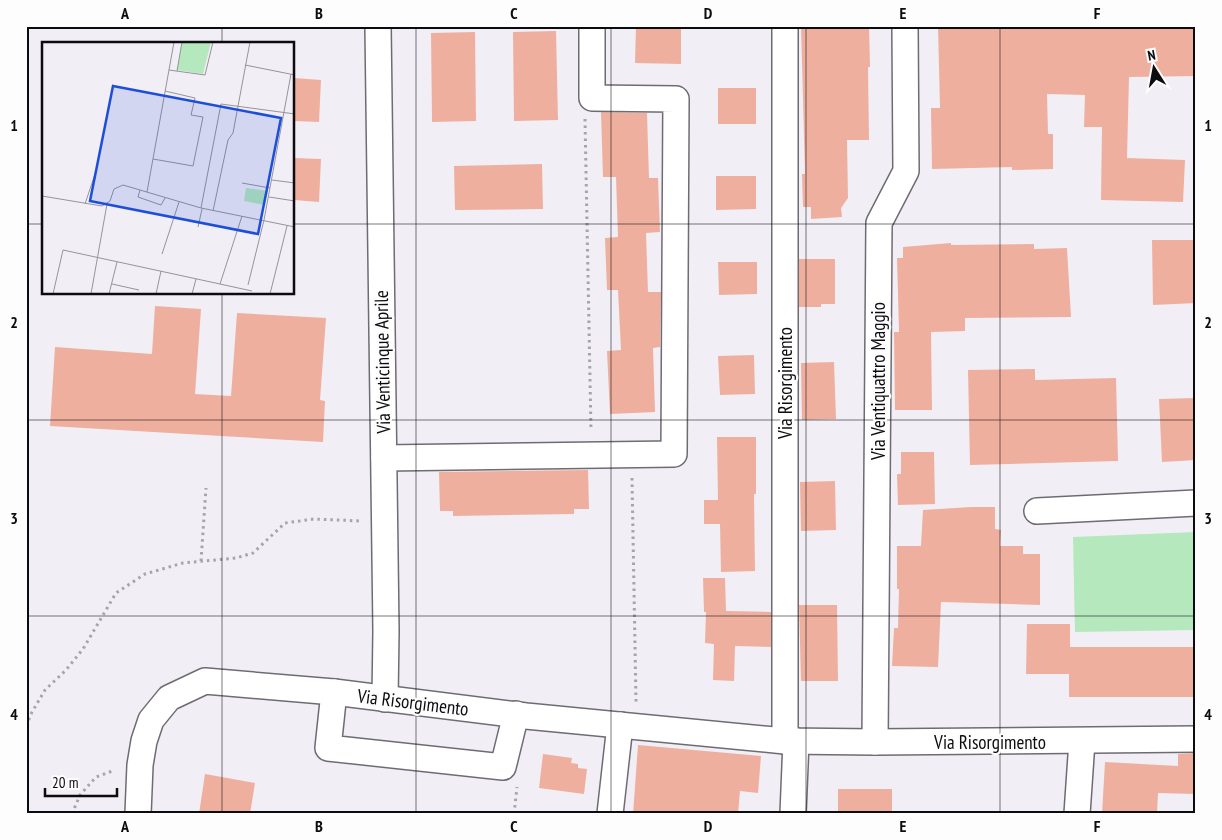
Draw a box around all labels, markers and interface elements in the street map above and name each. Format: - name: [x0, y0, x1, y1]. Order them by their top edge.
- text: A: [120, 3, 130, 23]
- text: B: [315, 3, 323, 23]
- text: C: [510, 3, 518, 23]
- text: D: [704, 3, 713, 23]
- text: E: [900, 3, 907, 23]
- text: F: [1094, 3, 1101, 23]
- inset map: [42, 42, 295, 295]
- north arrow: [1130, 42, 1180, 92]
- text: N: [1146, 46, 1157, 65]
- text: 1: [10, 115, 18, 135]
- text: 1: [1204, 115, 1212, 135]
- street label: Via Venticinque Aprile: [369, 290, 395, 435]
- street label: Via Ventiquattro Maggio: [866, 302, 890, 461]
- text: 2: [10, 312, 18, 332]
- text: 2: [1204, 312, 1212, 332]
- street label: Via Risorgimento: [773, 327, 797, 440]
- text: 3: [10, 508, 18, 528]
- text: 3: [1204, 508, 1212, 528]
- street label: Via Risorgimento: [355, 683, 470, 721]
- text: 4: [10, 704, 18, 724]
- text: 4: [1204, 704, 1212, 724]
- street label: Via Risorgimento: [933, 730, 1046, 754]
- scale bar: [45, 765, 118, 797]
- text: 20 m: [52, 773, 78, 792]
- text: A: [120, 816, 130, 836]
- text: B: [315, 816, 323, 836]
- text: C: [510, 816, 518, 836]
- text: D: [704, 816, 713, 836]
- text: E: [900, 816, 907, 836]
- text: F: [1094, 816, 1101, 836]

